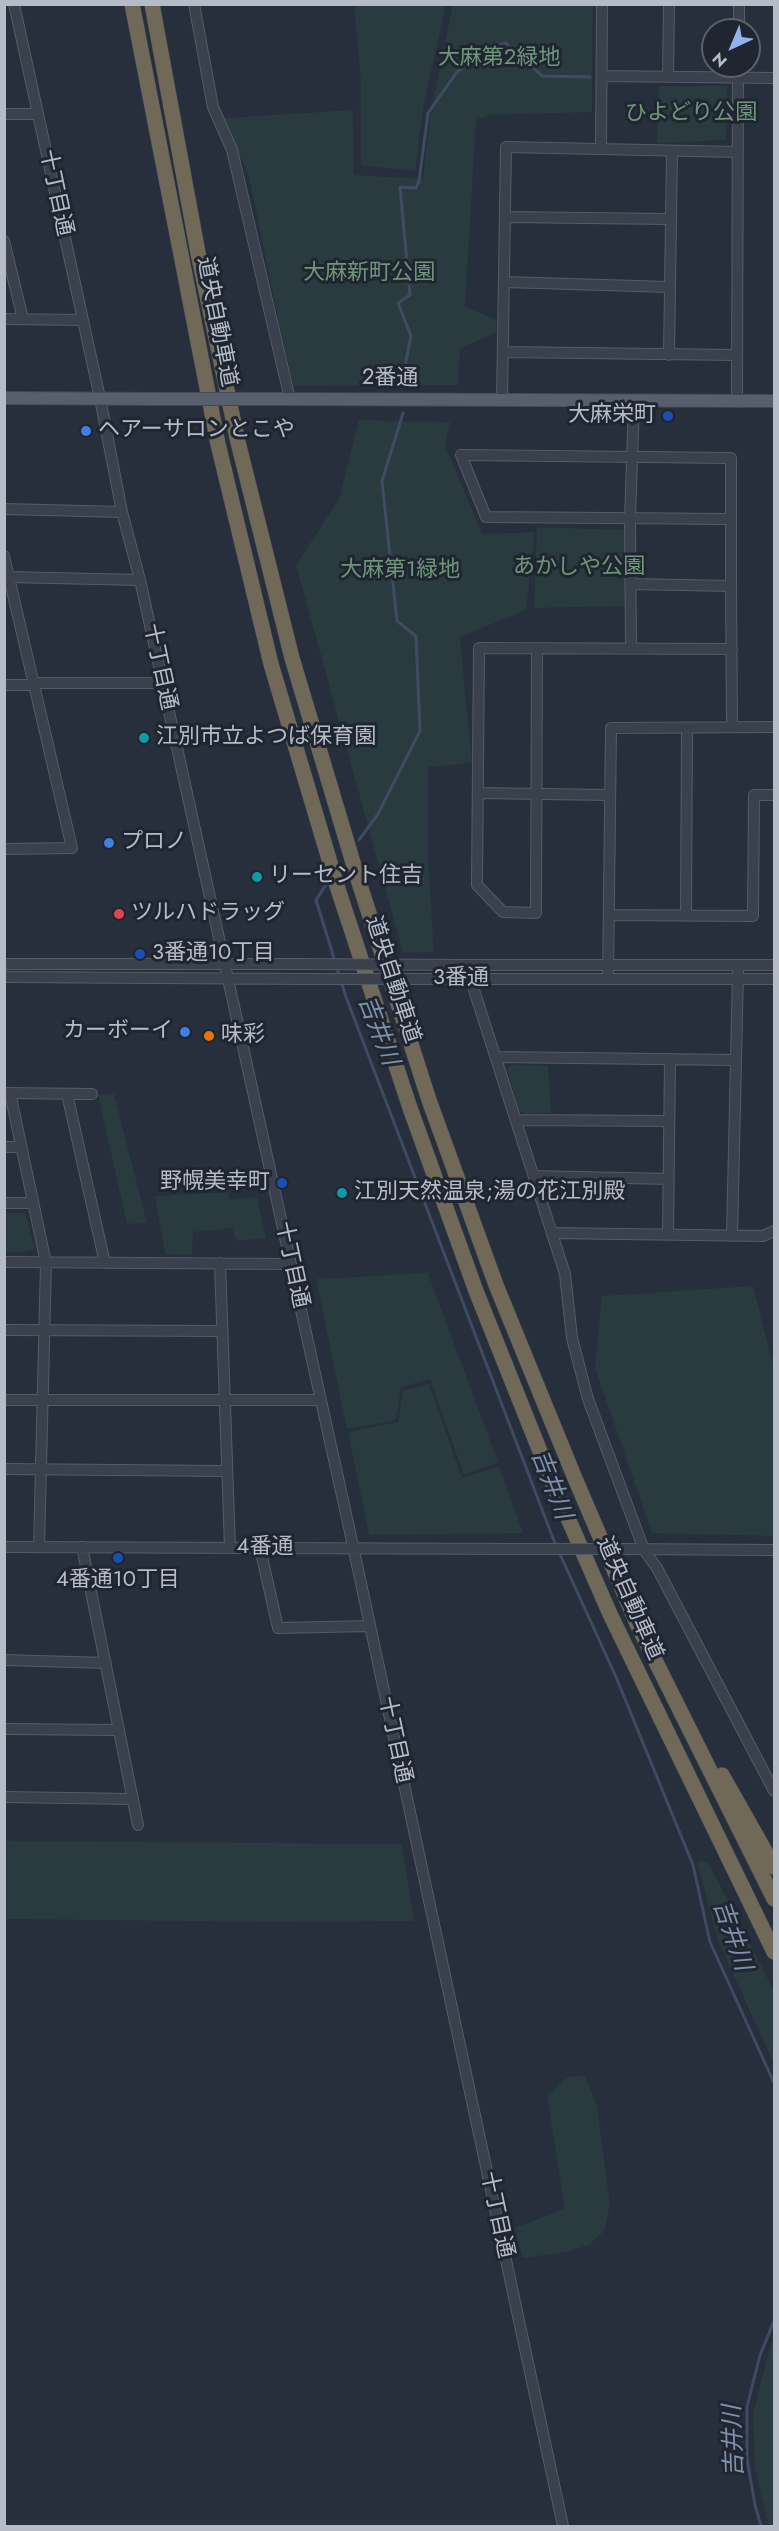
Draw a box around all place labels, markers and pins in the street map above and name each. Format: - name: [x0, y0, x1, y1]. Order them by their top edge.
- place label: 大麻栄町: [568, 403, 656, 429]
- marker: 大麻栄町: [661, 409, 675, 423]
- place label: ヘアーサロンとこや: [98, 418, 295, 444]
- marker: ヘアーサロンとこや: [79, 424, 93, 438]
- place label: 江別市立よつば保育園: [156, 725, 376, 751]
- marker: 江別市立よつば保育園: [137, 731, 151, 745]
- place label: プロノ: [121, 830, 187, 856]
- marker: プロノ: [102, 836, 116, 850]
- place label: リーセント住吉: [269, 864, 423, 890]
- marker: リーセント住吉: [250, 870, 264, 884]
- place label: ツルハドラッグ: [131, 901, 285, 927]
- marker: ツルハドラッグ: [112, 907, 126, 921]
- place label: 3番通10丁目: [152, 941, 275, 967]
- marker: 3番通10丁目: [133, 947, 147, 961]
- place label: カーボーイ: [63, 1019, 173, 1045]
- place label: 味彩: [221, 1023, 265, 1049]
- marker: カーボーイ: [178, 1025, 192, 1039]
- marker: 味彩: [202, 1029, 216, 1043]
- place label: 野幌美幸町: [160, 1170, 270, 1196]
- marker: 野幌美幸町: [275, 1176, 289, 1190]
- place label: 江別天然温泉;湯の花江別殿: [354, 1180, 625, 1206]
- marker: 江別天然温泉;湯の花江別殿: [335, 1186, 349, 1200]
- marker: 4番通10丁目: [111, 1551, 125, 1565]
- place label: 4番通10丁目: [56, 1568, 180, 1594]

